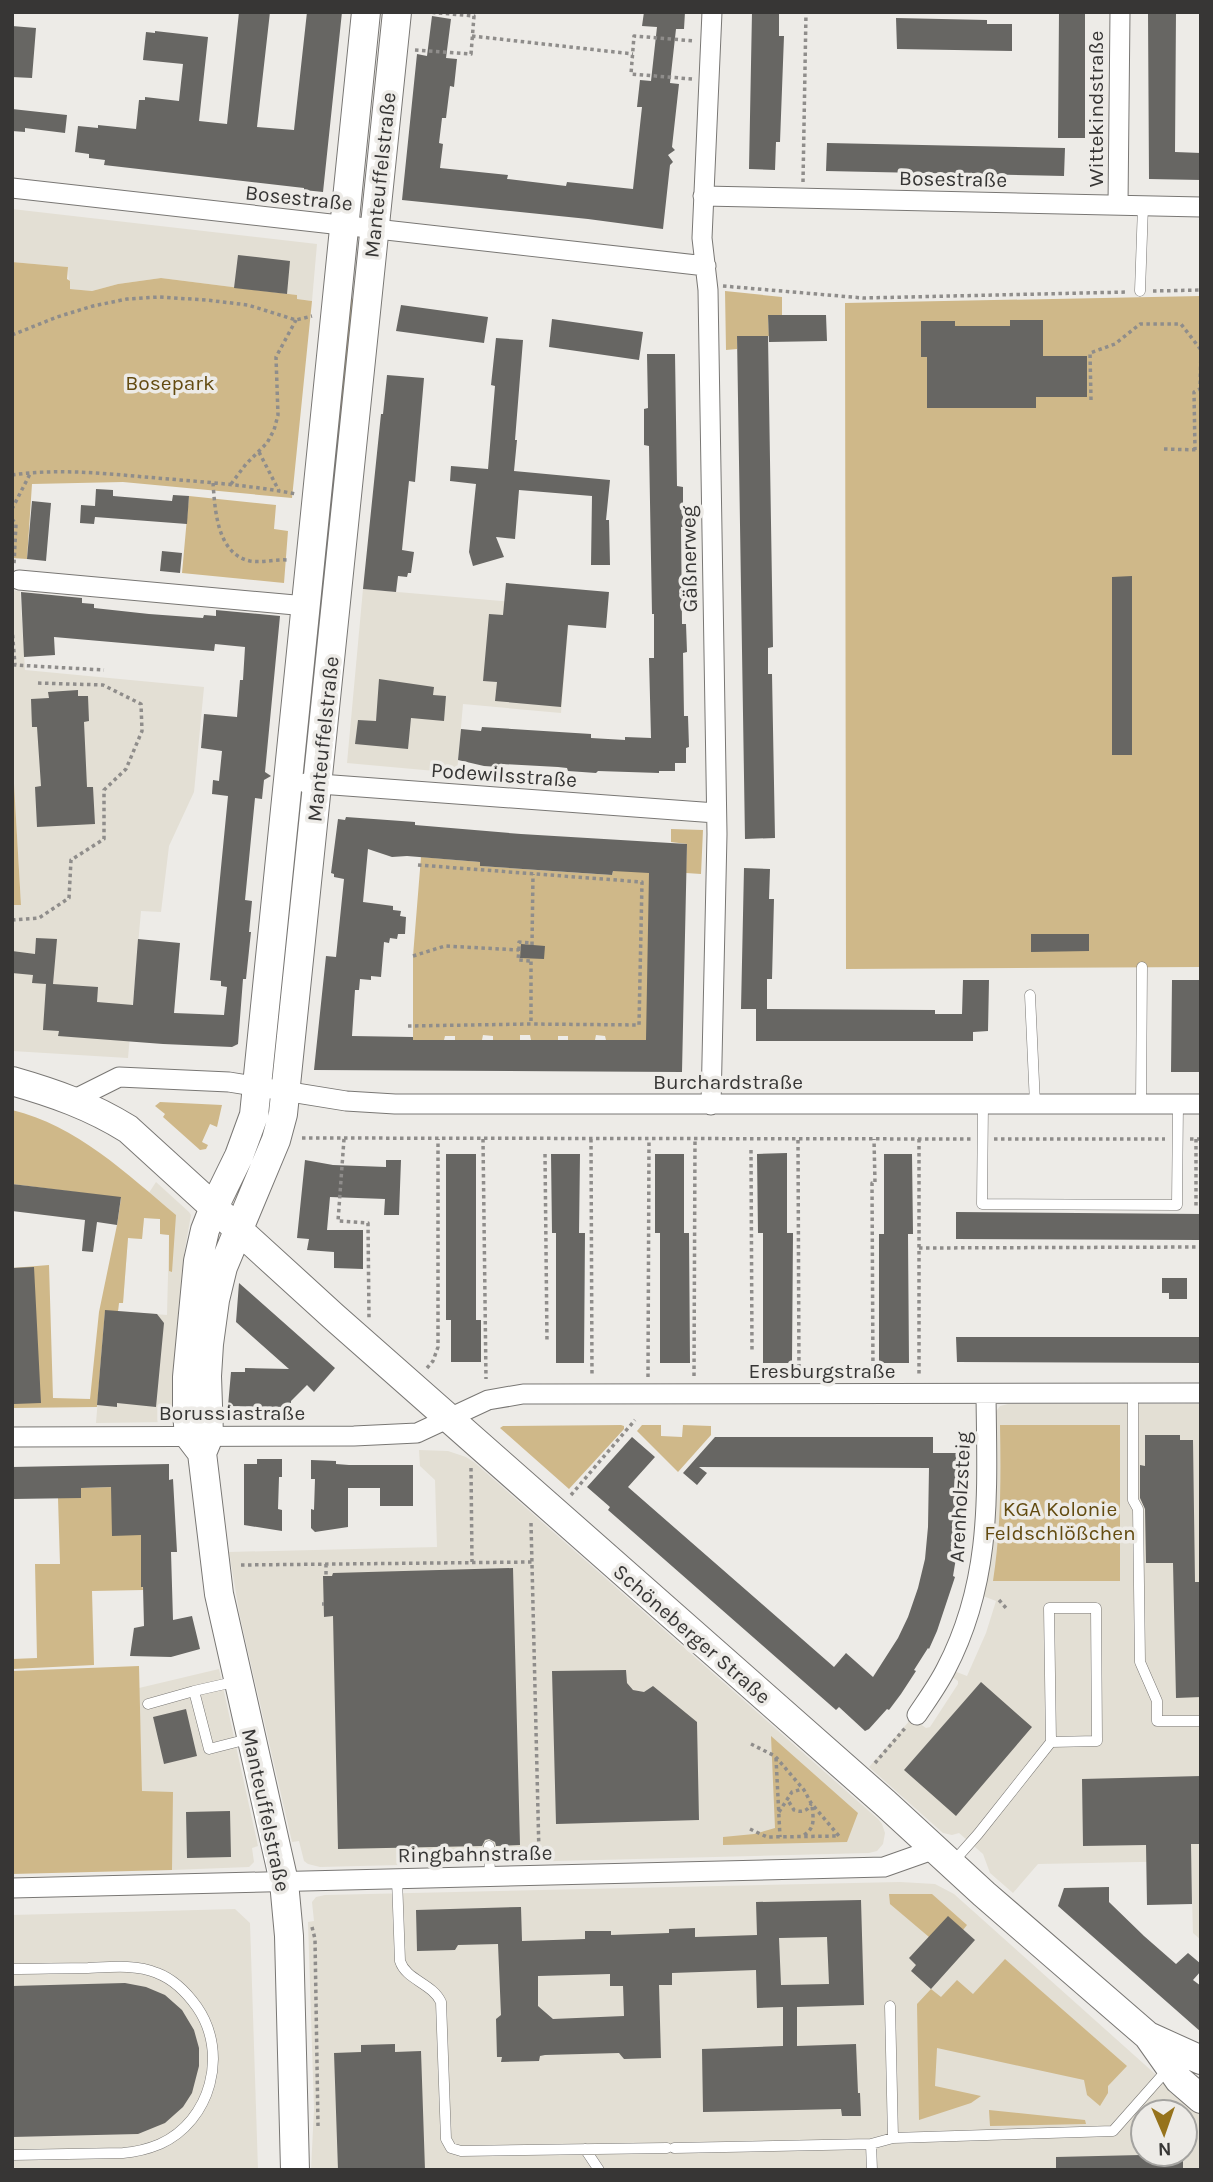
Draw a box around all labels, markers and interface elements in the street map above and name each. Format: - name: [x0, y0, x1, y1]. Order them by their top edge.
- street label: Wittekindstraße: [1084, 31, 1108, 187]
- street label: Manteuffelstraße: [359, 91, 401, 259]
- street label: Bosestraße: [899, 166, 1007, 192]
- street label: Bosestraße: [244, 180, 354, 216]
- park label: Bosepark: [125, 371, 215, 395]
- street label: Gäßnerweg: [676, 505, 702, 613]
- street label: Manteuffelstraße: [302, 655, 344, 823]
- street label: Podewilsstraße: [430, 758, 578, 792]
- street label: Burchardstraße: [653, 1070, 803, 1094]
- street label: Eresburgstraße: [748, 1359, 896, 1383]
- street label: Borussiastraße: [159, 1401, 305, 1425]
- street label: Arenholzsteig: [945, 1431, 975, 1563]
- park label: KGA Kolonie Feldschlößchen: [984, 1497, 1136, 1545]
- street label: Schöneberger Straße: [609, 1559, 775, 1709]
- street label: Manteuffelstraße: [237, 1726, 295, 1894]
- street label: Ringbahnstraße: [397, 1841, 553, 1867]
- north arrow: [1129, 2098, 1199, 2168]
- text: N: [1157, 2138, 1172, 2160]

